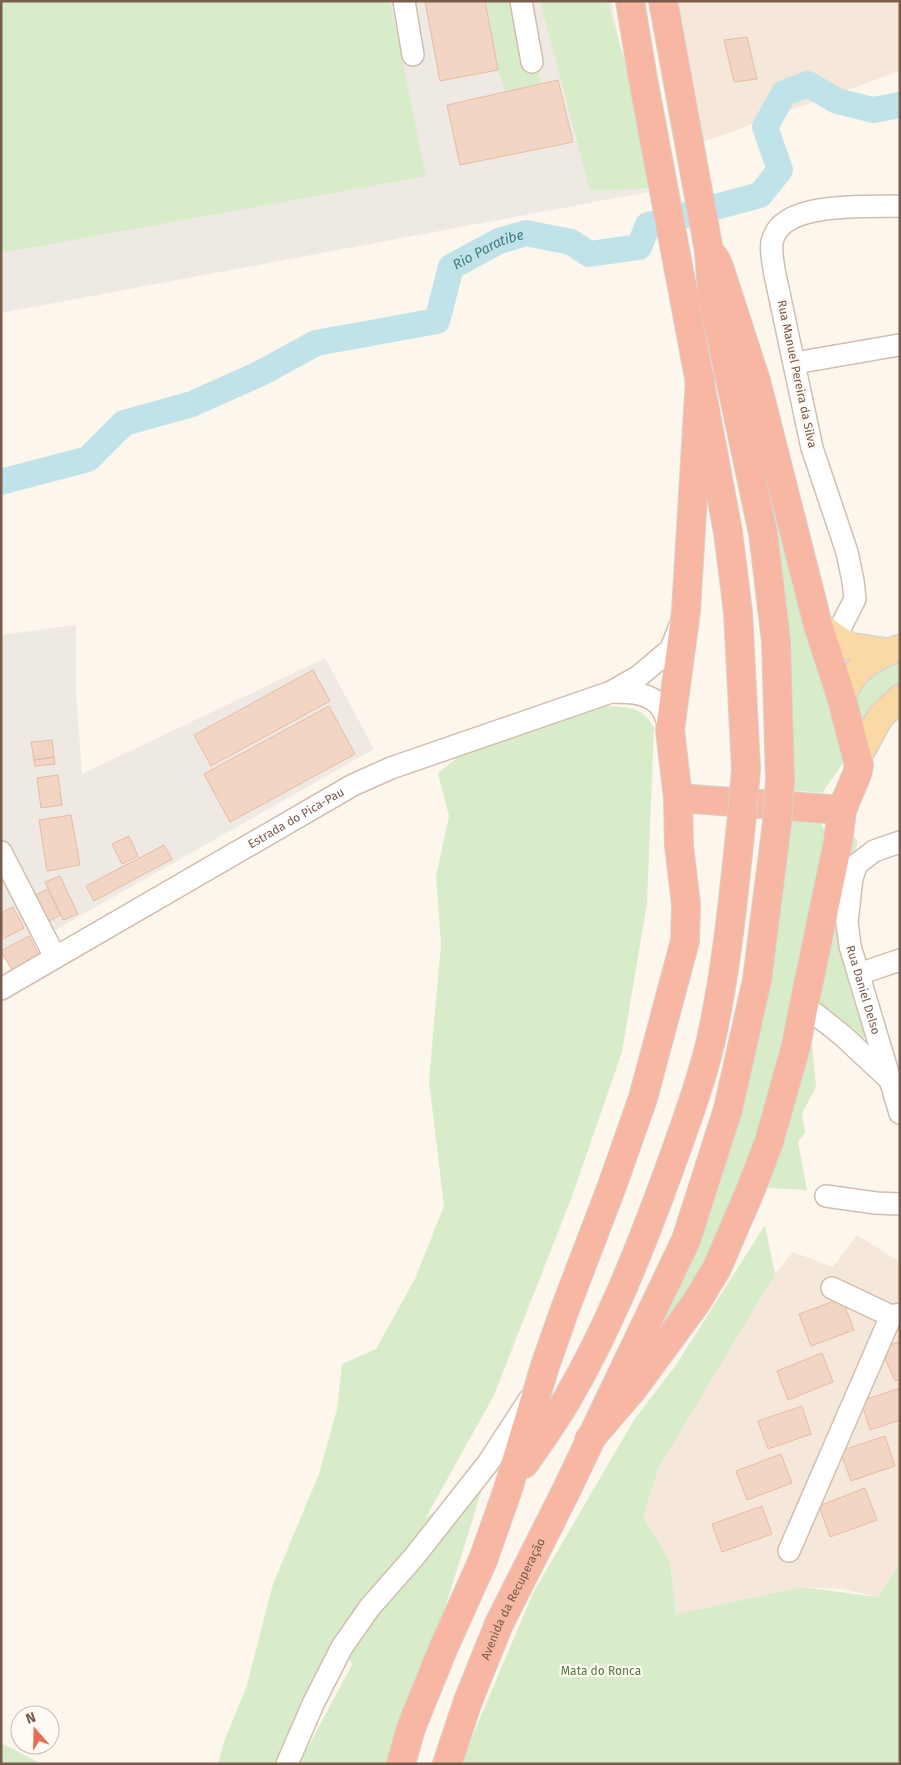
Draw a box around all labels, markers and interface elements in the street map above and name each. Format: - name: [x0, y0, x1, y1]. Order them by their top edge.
- water label: Rio Paratibe: [450, 226, 526, 273]
- street label: Rua Manuel Pereira da Silva: [774, 299, 820, 449]
- street label: Estrada do Pica-Pau: [246, 785, 346, 851]
- street label: Rua Daniel Delso: [843, 944, 883, 1036]
- street label: Avenida da Recuperação: [478, 1536, 548, 1662]
- park label: Mata do Ronca: [561, 1664, 641, 1678]
- north arrow: [10, 1705, 60, 1755]
- text: N: [23, 1709, 38, 1728]

